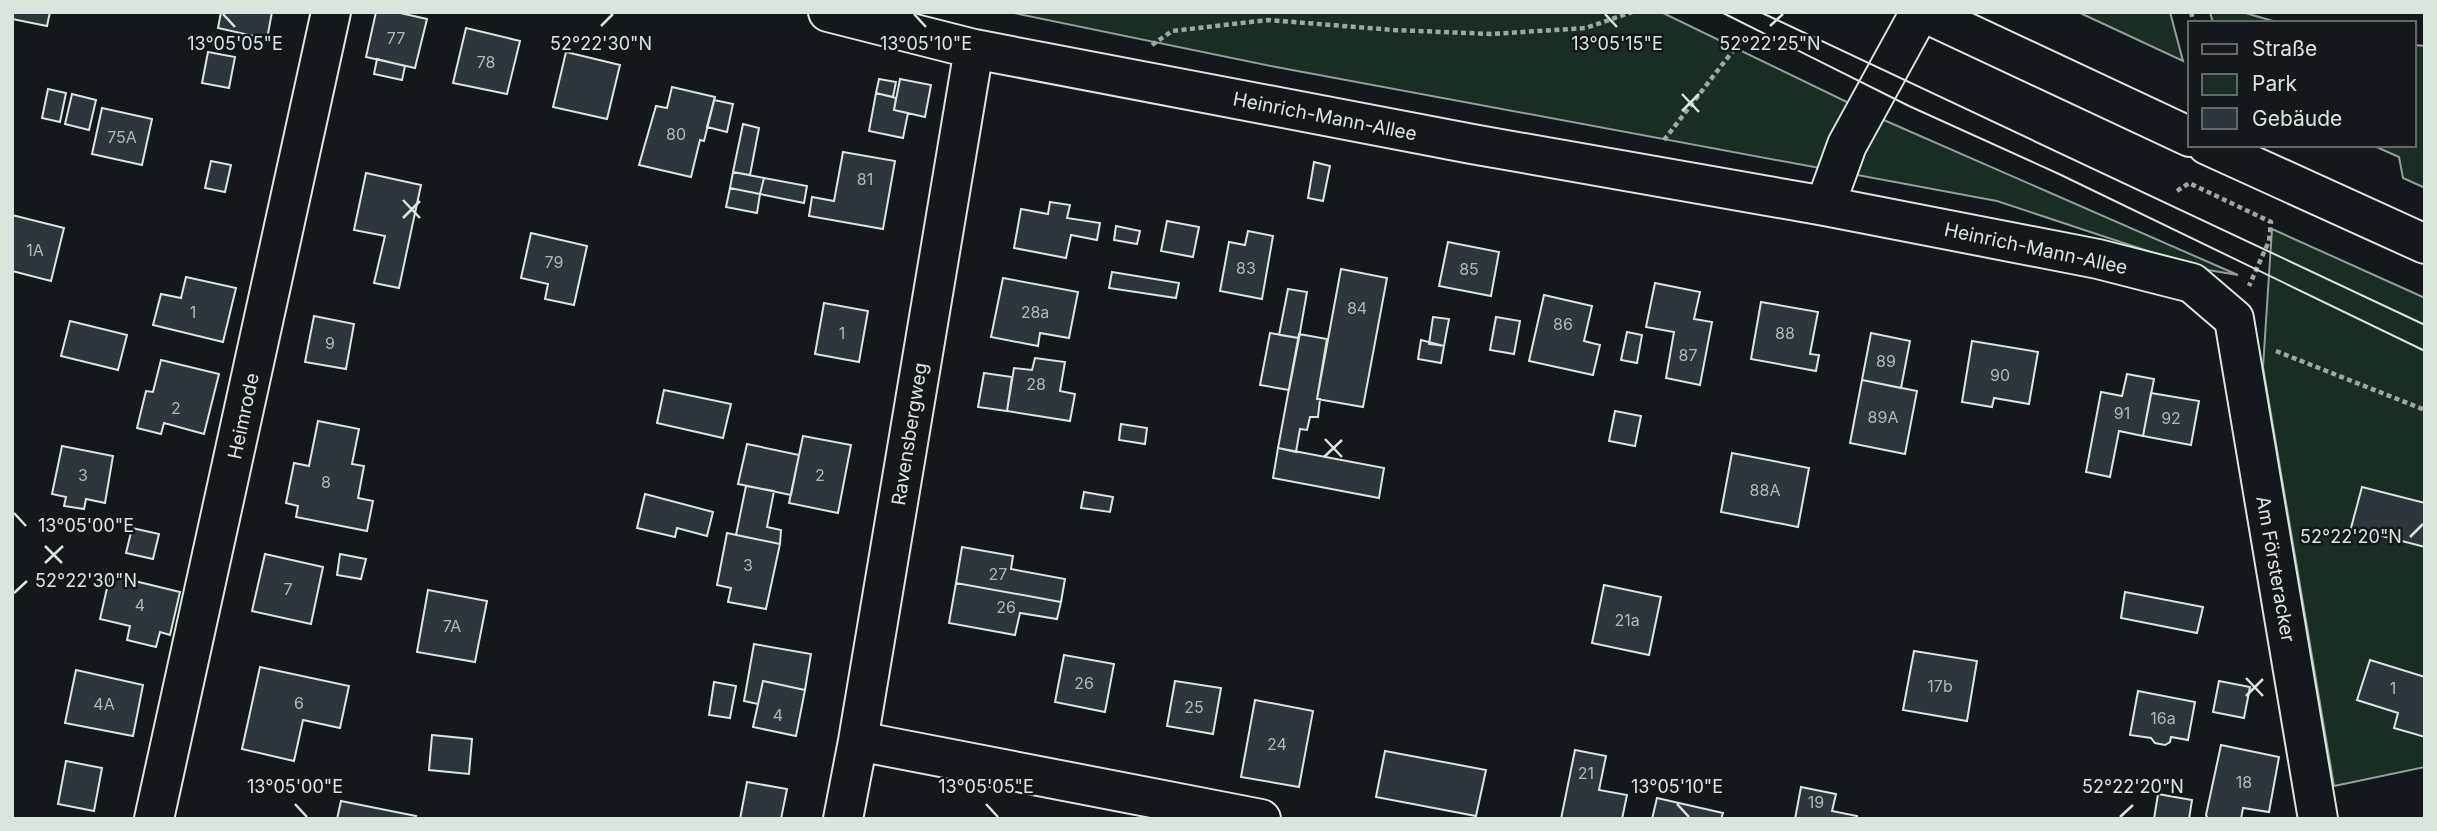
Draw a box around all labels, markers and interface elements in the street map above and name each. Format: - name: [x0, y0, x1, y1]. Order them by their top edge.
- legend: [2188, 21, 2416, 147]
- house number: 77: [387, 28, 405, 48]
- text: 13°05'05"E: [187, 33, 283, 54]
- text: 52°22'30"N: [550, 33, 652, 54]
- text: 13°05'10"E: [880, 33, 972, 54]
- text: 13°05'15"E: [1571, 33, 1663, 54]
- text: 52°22'25"N: [1719, 33, 1821, 54]
- text: Straße: [2252, 36, 2317, 61]
- house number: 78: [477, 52, 495, 72]
- text: Park: [2252, 71, 2297, 96]
- street label: Heinrich-Mann-Allee: [1231, 87, 1419, 146]
- text: Gebäude: [2252, 106, 2342, 131]
- house number: 80: [666, 124, 686, 144]
- house number: 75A: [107, 127, 137, 147]
- house number: 81: [857, 169, 873, 189]
- street label: Heinrich-Mann-Allee: [1942, 218, 2130, 279]
- house number: 1A: [26, 240, 44, 260]
- house number: 79: [545, 252, 563, 272]
- house number: 83: [1236, 258, 1256, 278]
- house number: 85: [1459, 259, 1479, 279]
- house number: 84: [1347, 298, 1367, 318]
- house number: 1: [190, 302, 196, 322]
- house number: 28a: [1021, 302, 1049, 322]
- house number: 86: [1553, 314, 1573, 334]
- house number: 1: [839, 323, 845, 343]
- house number: 88: [1775, 323, 1795, 343]
- house number: 9: [325, 333, 335, 353]
- house number: 87: [1679, 345, 1697, 365]
- house number: 89: [1876, 351, 1896, 371]
- street label: Ravensbergweg: [887, 361, 932, 507]
- house number: 90: [1990, 365, 2010, 385]
- street label: Heimrode: [223, 371, 264, 461]
- house number: 28: [1026, 374, 1046, 394]
- house number: 2: [171, 398, 181, 418]
- house number: 91: [2114, 403, 2130, 423]
- house number: 89A: [1868, 407, 1898, 427]
- house number: 92: [2161, 408, 2181, 428]
- house number: 3: [78, 465, 88, 485]
- house number: 2: [815, 465, 825, 485]
- house number: 8: [321, 472, 331, 492]
- house number: 88A: [1750, 480, 1780, 500]
- street label: Am Försteracker: [2251, 494, 2300, 644]
- text: 13°05'00"E: [38, 515, 134, 536]
- text: 52°22'20"N: [2300, 526, 2402, 547]
- house number: 3: [743, 555, 753, 575]
- house number: 27: [989, 564, 1007, 584]
- text: 52°22'30"N: [35, 570, 137, 591]
- house number: 7: [283, 579, 293, 599]
- house number: 4: [135, 595, 145, 615]
- house number: 26: [996, 597, 1016, 617]
- house number: 21a: [1614, 610, 1640, 630]
- house number: 7A: [443, 616, 461, 636]
- house number: 26: [1074, 673, 1094, 693]
- house number: 17b: [1927, 676, 1953, 696]
- house number: 1: [2390, 678, 2396, 698]
- house number: 6: [294, 693, 304, 713]
- house number: 4A: [93, 694, 115, 714]
- house number: 25: [1184, 697, 1204, 717]
- house number: 4: [773, 705, 783, 725]
- house number: 16a: [2150, 708, 2176, 728]
- house number: 24: [1267, 734, 1287, 754]
- house number: 21: [1578, 763, 1594, 783]
- house number: 18: [2236, 772, 2252, 792]
- text: 13°05'00"E: [247, 776, 343, 797]
- text: 13°05'05"E: [938, 776, 1034, 797]
- text: 13°05'10"E: [1631, 776, 1723, 797]
- text: 52°22'20"N: [2082, 776, 2184, 797]
- house number: 19: [1808, 792, 1824, 812]

